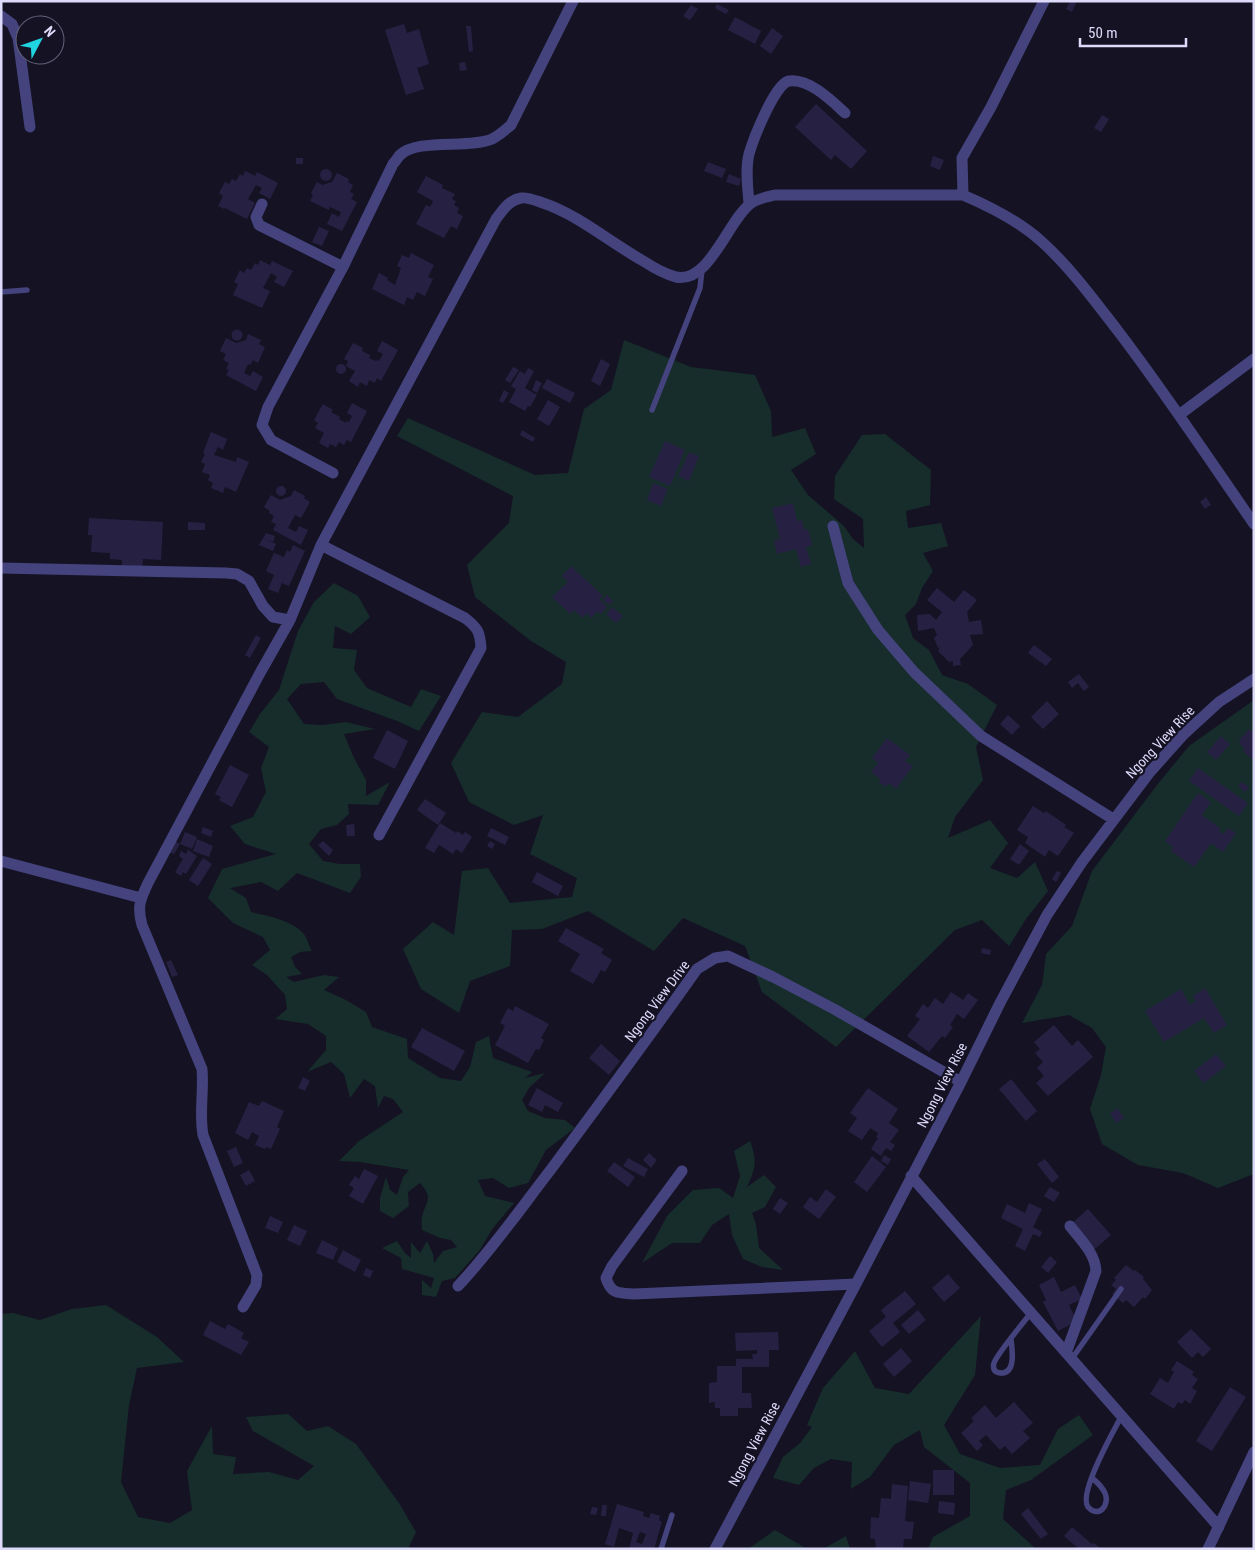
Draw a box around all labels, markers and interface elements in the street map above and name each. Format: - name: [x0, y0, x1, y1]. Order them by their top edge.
- north arrow: [15, 15, 65, 65]
- scale bar: [1080, 15, 1186, 47]
- text: N: [41, 23, 59, 40]
- text: 50 m: [1088, 24, 1118, 42]
- street label: Ngong View Rise: [1122, 702, 1198, 781]
- street label: Ngong View Drive: [621, 957, 693, 1045]
- street label: Ngong View Rise: [914, 1040, 970, 1130]
- street label: Ngong View Rise: [725, 1399, 783, 1489]

